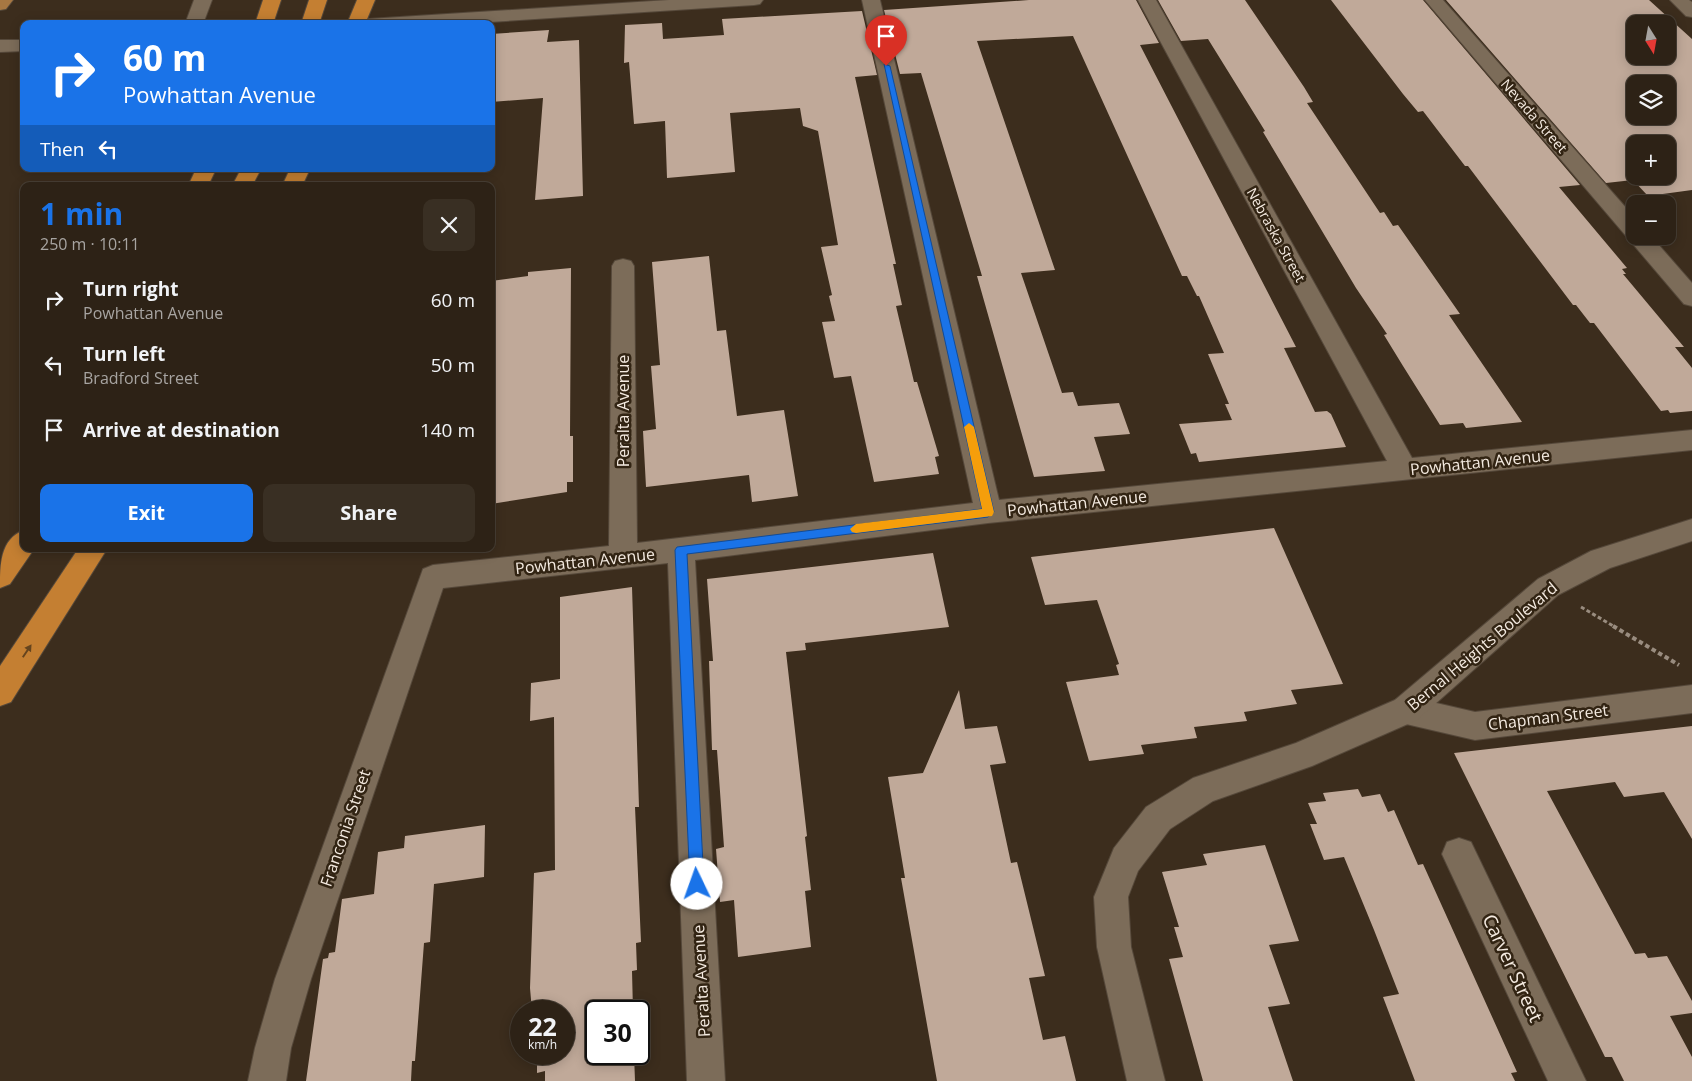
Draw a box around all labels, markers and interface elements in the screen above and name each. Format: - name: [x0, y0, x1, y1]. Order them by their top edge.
- pin: [865, 15, 907, 66]
- north arrow: [1626, 15, 1676, 65]
- map controls: [1626, 15, 1676, 245]
- icon: arrive: [872, 22, 900, 50]
- text: 60 m: [123, 34, 206, 81]
- icon: right: [40, 40, 105, 105]
- street label: Nevada Street: [1497, 75, 1572, 157]
- button: layers: [1626, 75, 1676, 125]
- text: Powhattan Avenue: [123, 79, 316, 109]
- icon: left: [94, 135, 122, 163]
- button: +: [1626, 135, 1676, 185]
- text: Then: [40, 136, 84, 162]
- street label: Nebraska Street: [1243, 184, 1310, 285]
- text: 1 min: [40, 193, 123, 234]
- button: −: [1626, 195, 1676, 245]
- button: close: [423, 199, 475, 251]
- text: 250 m · 10:11: [40, 233, 140, 255]
- text: Turn right: [83, 276, 178, 302]
- icon: right: [40, 286, 68, 314]
- text: 60 m: [431, 287, 475, 313]
- text: Powhattan Avenue: [83, 302, 223, 324]
- text: Turn left: [83, 341, 165, 367]
- icon: left: [40, 351, 68, 379]
- text: 50 m: [431, 352, 475, 378]
- street label: Peralta Avenue: [612, 355, 634, 467]
- text: Bradford Street: [83, 367, 199, 389]
- icon: arrive: [40, 416, 68, 444]
- text: Arrive at destination: [83, 417, 280, 443]
- text: 140 m: [420, 417, 475, 443]
- street label: Powhattan Avenue: [1409, 444, 1551, 480]
- button: Exit: [40, 484, 253, 542]
- button: Share: [263, 484, 475, 542]
- street label: Powhattan Avenue: [1006, 485, 1148, 521]
- street label: Powhattan Avenue: [514, 543, 656, 579]
- street label: Bernal Heights Boulevard: [1402, 577, 1562, 715]
- one-way arrow: [22, 644, 32, 658]
- street label: Chapman Street: [1487, 699, 1610, 735]
- street label: Franconia Street: [315, 766, 375, 889]
- position arrow: [670, 857, 722, 909]
- street label: Carver Street: [1477, 910, 1549, 1026]
- street label: Peralta Avenue: [687, 924, 715, 1038]
- speed limit sign: 30: [585, 1000, 650, 1065]
- text: 22: [528, 1009, 557, 1043]
- text: km/h: [528, 1036, 557, 1053]

